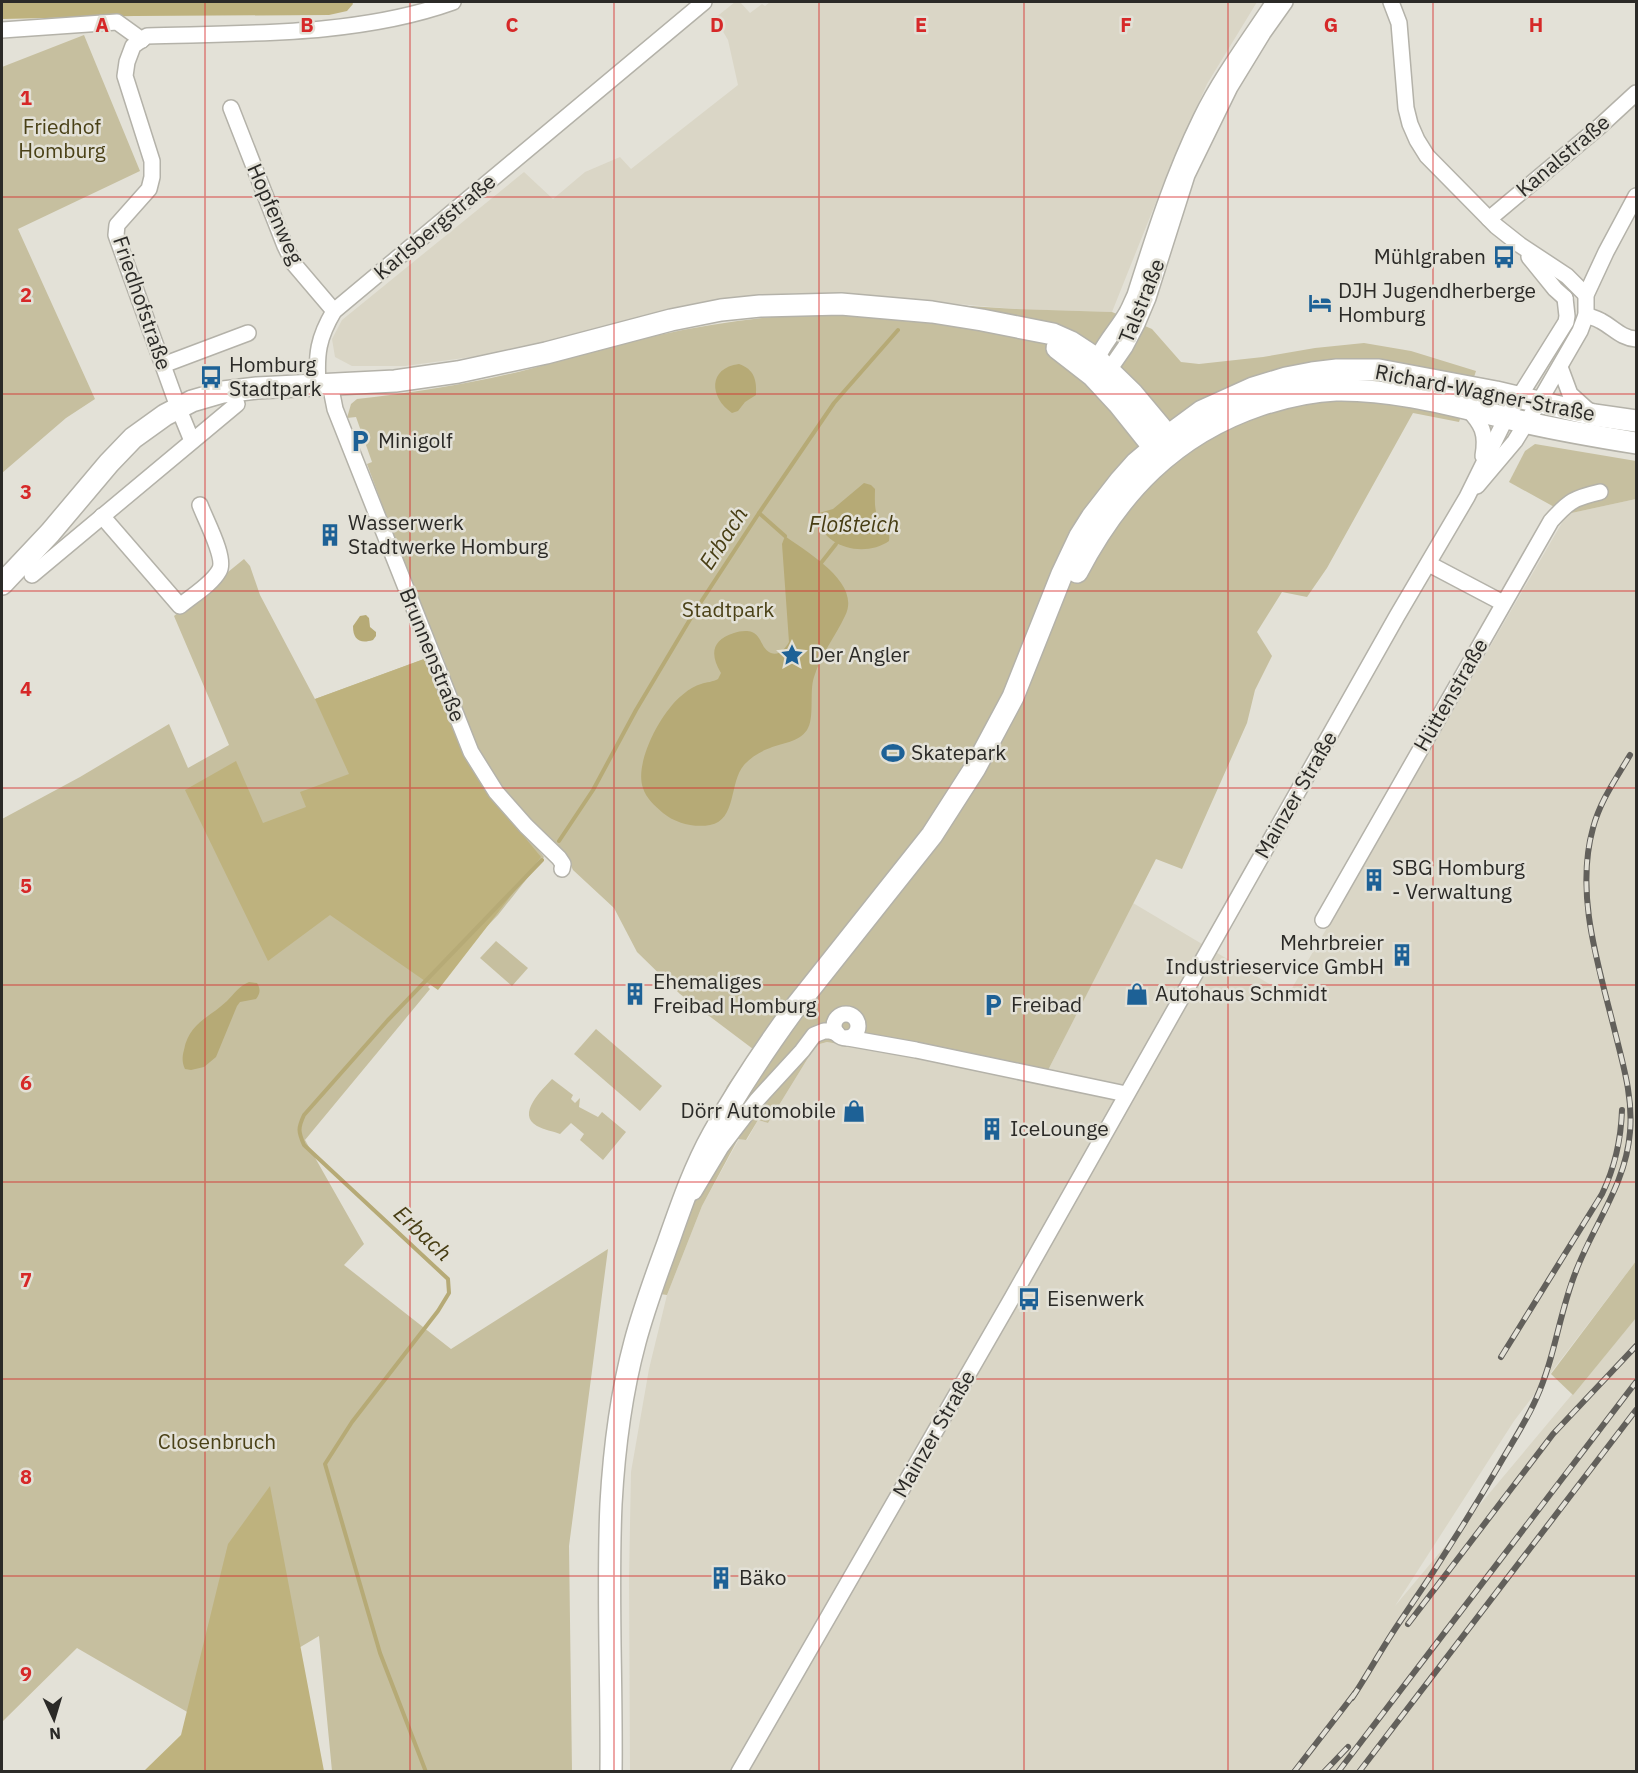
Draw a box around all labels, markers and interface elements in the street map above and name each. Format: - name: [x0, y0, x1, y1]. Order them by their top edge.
- text: A: [95, 11, 109, 38]
- text: B: [300, 11, 314, 38]
- text: C: [505, 11, 519, 38]
- text: D: [710, 11, 724, 38]
- text: E: [915, 11, 927, 38]
- text: F: [1120, 11, 1132, 38]
- text: G: [1324, 11, 1338, 38]
- text: H: [1529, 11, 1543, 38]
- text: 1: [20, 84, 32, 111]
- street label: Kanalstraße: [1510, 108, 1615, 203]
- park label: Friedhof Homburg: [18, 112, 106, 164]
- street label: Hopfenweg: [241, 159, 311, 268]
- street label: Karlsbergstraße: [367, 167, 501, 286]
- street label: Friedhofstraße: [107, 232, 179, 373]
- place label: Mühlgraben: [1374, 242, 1486, 270]
- bus stop icon: Mühlgraben: [1491, 244, 1517, 270]
- street label: Talstraße: [1111, 254, 1171, 347]
- place label: DJH Jugendherberge Homburg: [1338, 276, 1536, 328]
- text: 2: [20, 281, 32, 308]
- hotel icon: DJH Jugendherberge Homburg: [1307, 290, 1333, 316]
- place label: Homburg Stadtpark: [229, 350, 322, 402]
- street label: Richard-Wagner-Straße: [1373, 357, 1597, 427]
- bus stop icon: Homburg Stadtpark: [198, 364, 224, 390]
- place label: Minigolf: [378, 426, 453, 454]
- parking icon: Minigolf: [347, 428, 373, 454]
- text: 3: [20, 478, 32, 505]
- water label: Erbach: [692, 501, 754, 575]
- place label: Wasserwerk Stadtwerke Homburg: [348, 508, 548, 560]
- water label: Floßteich: [808, 509, 900, 538]
- building icon: Wasserwerk Stadtwerke Homburg: [317, 522, 343, 548]
- street label: Brunnenstraße: [393, 584, 472, 726]
- park label: Stadtpark: [682, 595, 774, 623]
- street label: Hüttenstraße: [1407, 633, 1494, 756]
- place label: Der Angler: [810, 640, 910, 668]
- place icon: Der Angler: [779, 642, 805, 668]
- text: 4: [20, 675, 32, 702]
- street label: Mainzer Straße: [1247, 726, 1343, 863]
- place label: Skatepark: [911, 738, 1006, 766]
- sports icon: Skatepark: [880, 740, 906, 766]
- place label: SBG Homburg - Verwaltung: [1392, 853, 1525, 905]
- building icon: SBG Homburg - Verwaltung: [1361, 867, 1387, 893]
- text: 5: [20, 872, 32, 899]
- place label: Mehrbreier Industrieservice GmbH: [1165, 928, 1384, 980]
- building icon: Mehrbreier Industrieservice GmbH: [1389, 942, 1415, 968]
- place label: Ehemaliges Freibad Homburg: [653, 967, 817, 1019]
- place label: Autohaus Schmidt: [1155, 979, 1328, 1007]
- building icon: Ehemaliges Freibad Homburg: [622, 981, 648, 1007]
- shop icon: Autohaus Schmidt: [1124, 981, 1150, 1007]
- place label: Freibad: [1011, 990, 1082, 1018]
- parking icon: Freibad: [980, 992, 1006, 1018]
- text: 6: [20, 1069, 32, 1096]
- place label: Dörr Automobile: [681, 1096, 836, 1124]
- shop icon: Dörr Automobile: [841, 1098, 867, 1124]
- place label: IceLounge: [1010, 1114, 1109, 1142]
- building icon: IceLounge: [979, 1116, 1005, 1142]
- water label: Erbach: [388, 1198, 458, 1267]
- text: 7: [20, 1266, 32, 1293]
- place label: Eisenwerk: [1047, 1284, 1144, 1312]
- bus stop icon: Eisenwerk: [1016, 1286, 1042, 1312]
- street label: Mainzer Straße: [885, 1365, 981, 1502]
- park label: Closenbruch: [158, 1427, 276, 1455]
- text: 8: [20, 1463, 32, 1490]
- place label: Bäko: [739, 1563, 786, 1591]
- building icon: Bäko: [708, 1565, 734, 1591]
- text: 9: [20, 1660, 32, 1687]
- north arrow: [24, 1689, 84, 1749]
- text: N: [49, 1724, 62, 1744]

